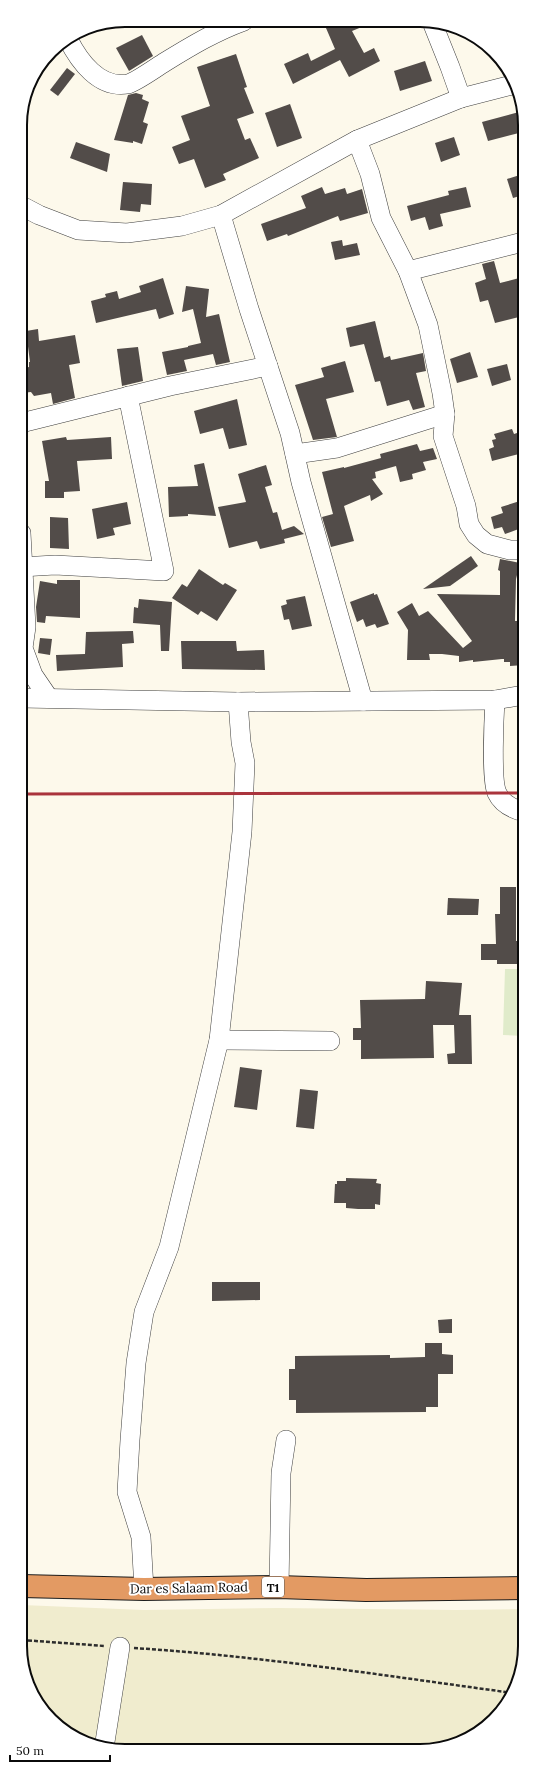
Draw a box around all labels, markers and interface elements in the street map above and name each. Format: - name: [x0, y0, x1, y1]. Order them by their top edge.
- road number: T1: [262, 1577, 284, 1597]
- street label: Dar es Salaam Road: [130, 1578, 248, 1598]
- scale bar: [10, 1737, 110, 1763]
- text: 50 m: [16, 1743, 44, 1758]

